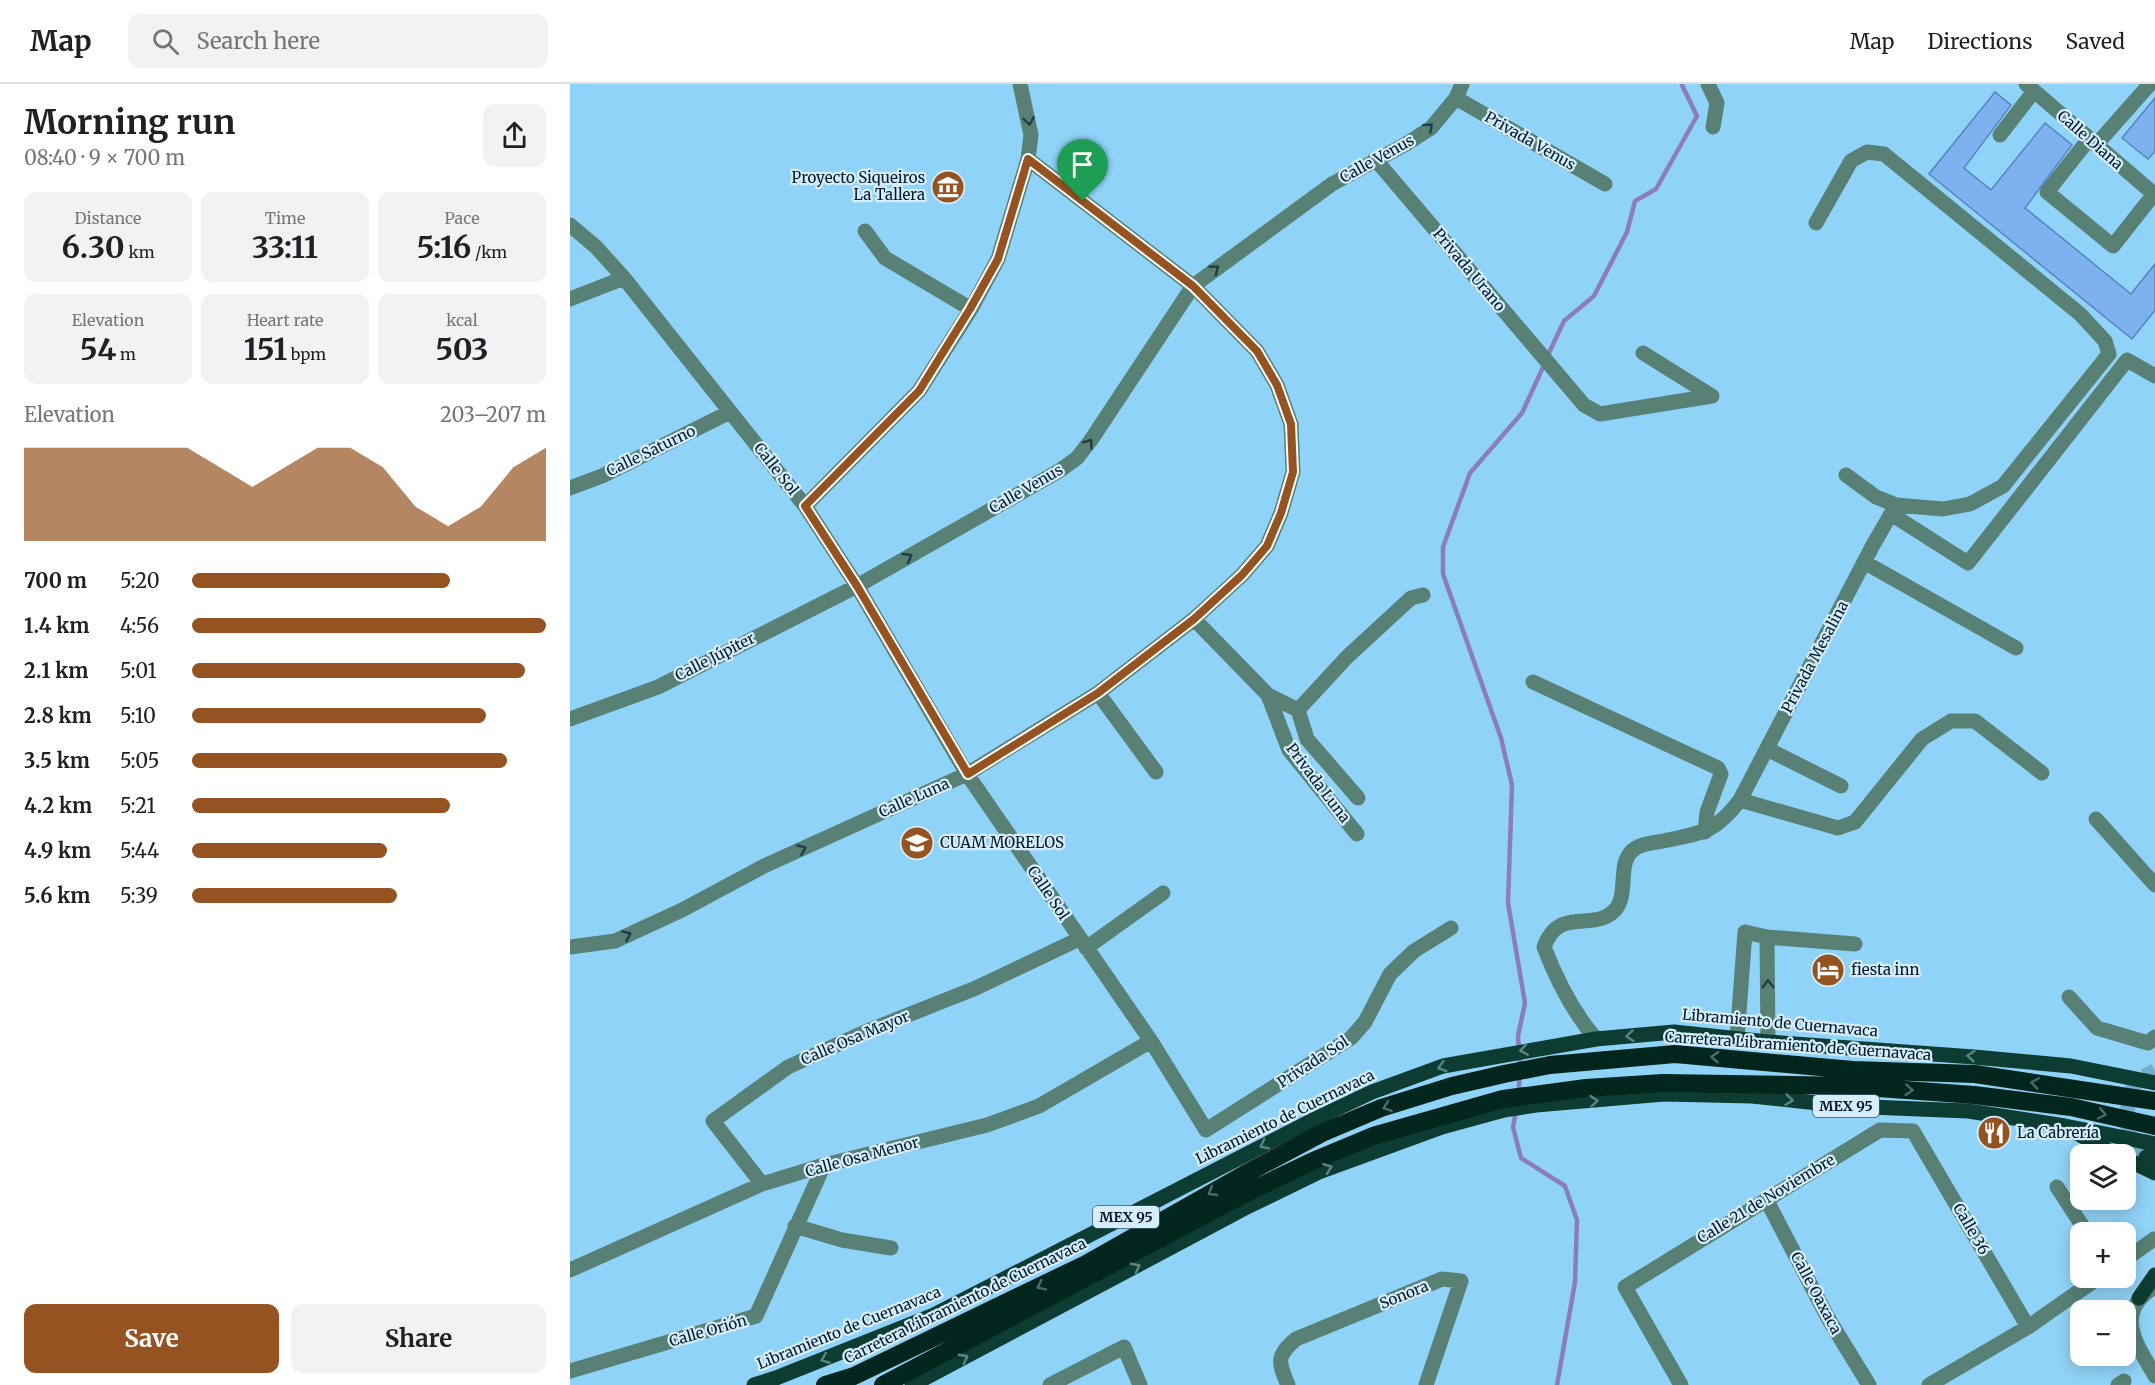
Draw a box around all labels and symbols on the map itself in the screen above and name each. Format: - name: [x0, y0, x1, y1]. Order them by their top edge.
- street label: Calle Diana: [2054, 106, 2127, 173]
- street label: Privada Venus: [1481, 107, 1579, 174]
- one-way arrow: [1022, 116, 1035, 126]
- one-way arrow: [1423, 123, 1433, 134]
- street label: Calle Venus: [1336, 130, 1417, 187]
- pin: [1057, 139, 1108, 201]
- place label: Proyecto Siqueiros La Tallera: [792, 168, 925, 204]
- museum icon: Proyecto Siqueiros La Tallera: [930, 169, 966, 205]
- street label: Privada Urano: [1429, 224, 1510, 315]
- one-way arrow: [1208, 265, 1219, 276]
- street label: Calle Saturno: [603, 421, 699, 480]
- one-way arrow: [1082, 438, 1093, 449]
- street label: Calle Sol: [750, 439, 803, 499]
- street label: Calle Venus: [985, 460, 1066, 517]
- one-way arrow: [901, 553, 912, 564]
- street label: Privada Mesalina: [1777, 597, 1852, 716]
- street label: Calle Júpiter: [672, 628, 758, 685]
- street label: Privada Luna: [1282, 739, 1355, 826]
- street label: Calle Luna: [876, 774, 952, 822]
- school or university icon: CUAM MORELOS: [899, 825, 935, 861]
- place label: CUAM MORELOS: [940, 833, 1064, 852]
- one-way arrow: [795, 844, 806, 856]
- street label: Calle Sol: [1023, 862, 1074, 924]
- one-way arrow: [621, 930, 632, 942]
- hotel icon: fiesta inn: [1810, 952, 1846, 988]
- place label: fiesta inn: [1851, 960, 1919, 979]
- one-way arrow: [1762, 979, 1774, 988]
- street label: Libramiento de Cuernavaca: [1681, 1004, 1879, 1041]
- street label: Calle Osa Mayor: [798, 1006, 912, 1069]
- street label: Carretera Libramiento de Cuernavaca: [1664, 1027, 1932, 1064]
- one-way arrow: [1626, 1029, 1635, 1042]
- street label: Privada Sol: [1274, 1031, 1352, 1092]
- one-way arrow: [1519, 1044, 1528, 1056]
- one-way arrow: [1967, 1050, 1976, 1063]
- one-way arrow: [1711, 1051, 1720, 1064]
- one-way arrow: [1437, 1060, 1448, 1072]
- street label: Libramiento de Cuernavaca: [1192, 1065, 1377, 1168]
- one-way arrow: [2030, 1077, 2039, 1089]
- one-way arrow: [1904, 1084, 1913, 1097]
- one-way arrow: [1784, 1093, 1793, 1106]
- one-way arrow: [1590, 1095, 1599, 1108]
- road number: MEX 95: [1813, 1095, 1879, 1117]
- one-way arrow: [1382, 1099, 1393, 1112]
- one-way arrow: [2097, 1107, 2107, 1120]
- restaurant icon: La Cabrería: [1976, 1115, 2012, 1151]
- place label: La Cabrería: [2017, 1123, 2099, 1142]
- street label: Calle Osa Menor: [803, 1132, 921, 1181]
- one-way arrow: [1260, 1138, 1270, 1149]
- street label: Calle 21 de Noviembre: [1693, 1150, 1838, 1247]
- one-way arrow: [1322, 1163, 1333, 1176]
- one-way arrow: [1208, 1185, 1218, 1196]
- street label: Calle 36: [1949, 1200, 1994, 1258]
- road number: MEX 95: [1093, 1206, 1159, 1228]
- street label: Carretera Libramiento de Cuernavaca: [841, 1234, 1089, 1368]
- street label: Calle Oaxaca: [1787, 1248, 1846, 1337]
- one-way arrow: [1130, 1263, 1140, 1274]
- street label: Sonora: [1377, 1276, 1431, 1313]
- one-way arrow: [1037, 1278, 1048, 1290]
- street label: Libramiento de Cuernavaca: [755, 1283, 943, 1373]
- street label: Calle Orión: [667, 1310, 749, 1351]
- one-way arrow: [820, 1352, 831, 1364]
- one-way arrow: [958, 1354, 969, 1366]

